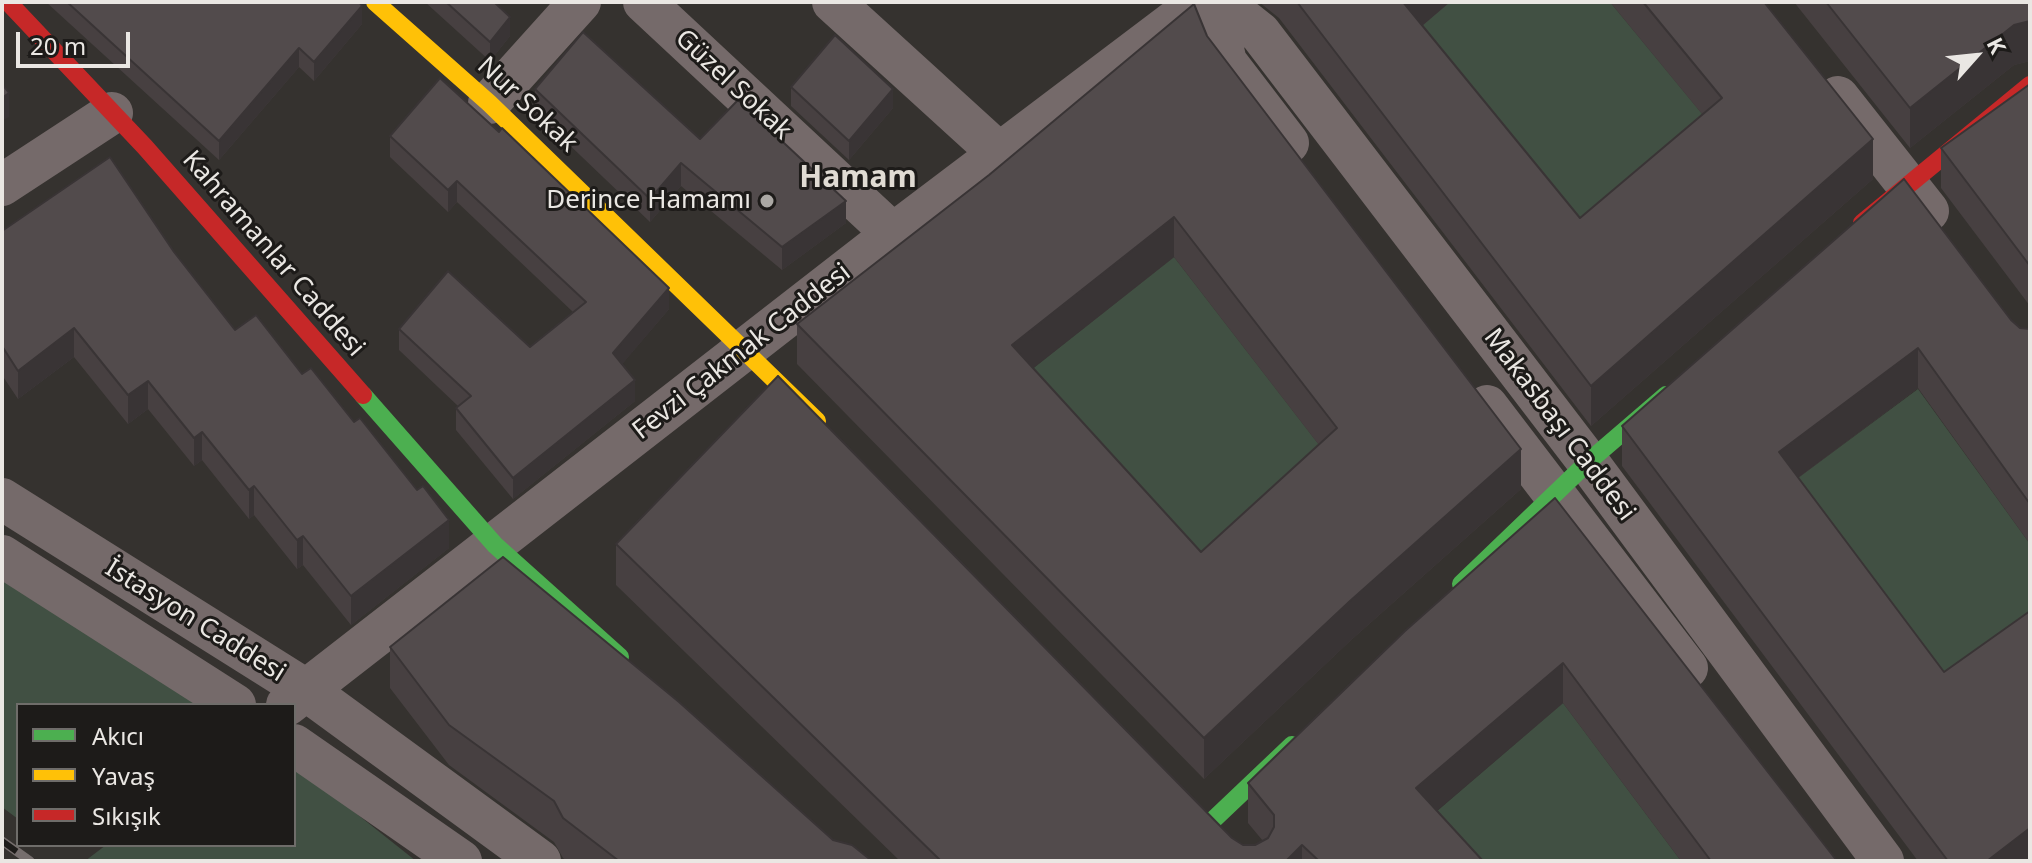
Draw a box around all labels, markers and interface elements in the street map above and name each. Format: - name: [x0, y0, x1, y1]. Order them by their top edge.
- scale bar: [20, 16, 134, 66]
- north arrow: [1936, 16, 2016, 96]
- street label: Güzel Sokak: [668, 23, 798, 147]
- text: 20 m: [30, 29, 86, 62]
- text: K: [1981, 32, 2014, 58]
- street label: Nur Sokak: [470, 51, 584, 159]
- street label: Kahramanlar Caddesi: [175, 145, 371, 363]
- district label: Hamam: [799, 160, 917, 196]
- place label: Derince Hamamı: [546, 185, 751, 217]
- marker: Derince Hamamı: [758, 192, 776, 210]
- street label: Fevzi Çakmak Caddesi: [627, 257, 857, 447]
- street label: Makasbaşı Caddesi: [1477, 323, 1641, 527]
- street label: İstasyon Caddesi: [99, 553, 291, 689]
- legend: [16, 703, 296, 847]
- text: Akıcı: [92, 719, 144, 752]
- text: Yavaş: [92, 759, 155, 792]
- text: Sıkışık: [92, 799, 161, 832]

